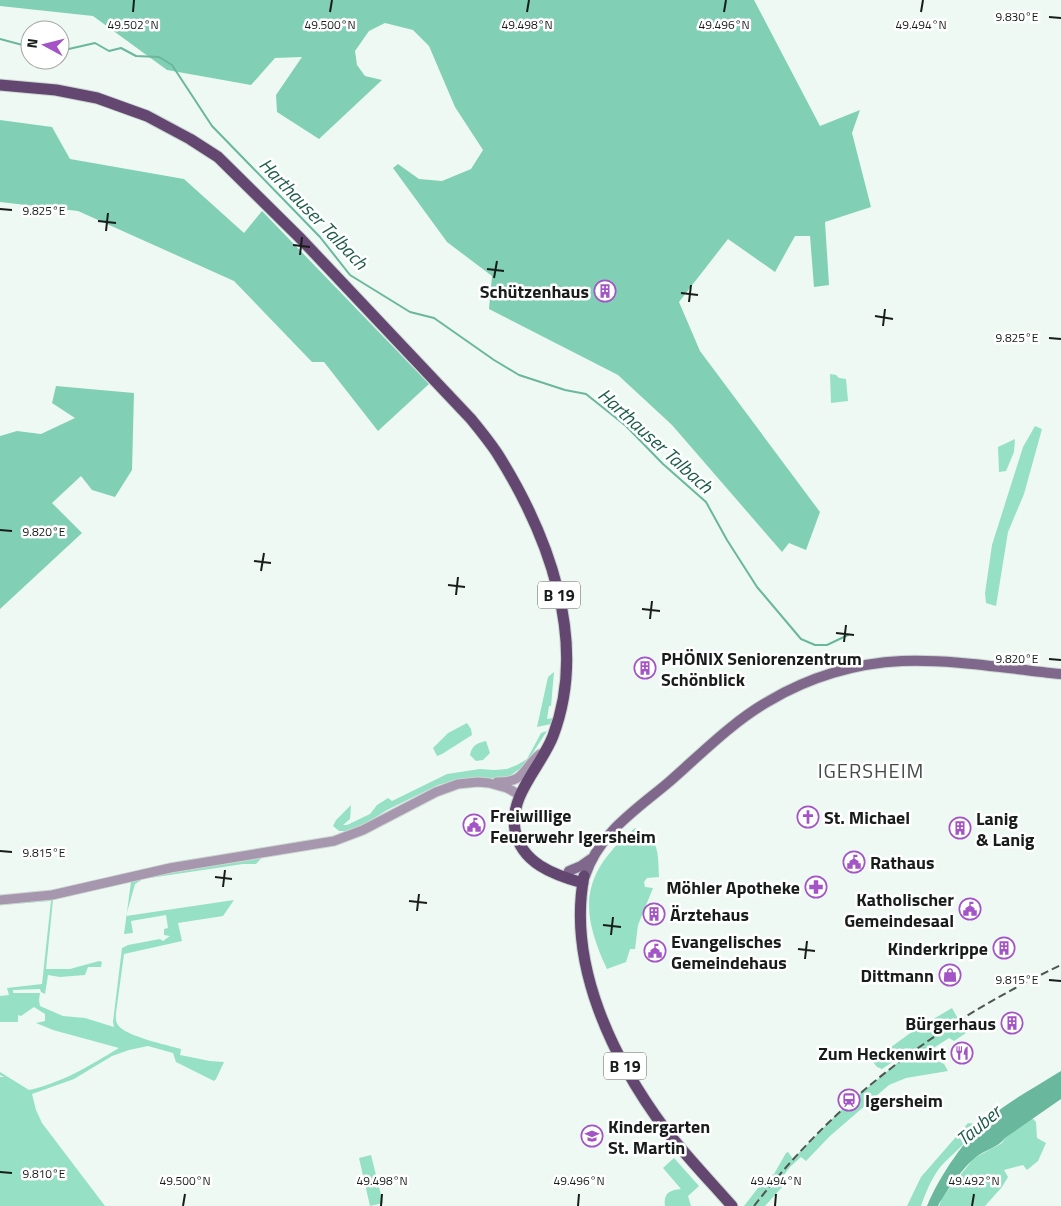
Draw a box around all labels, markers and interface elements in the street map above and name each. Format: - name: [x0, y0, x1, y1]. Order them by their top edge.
- text: 9.830°E: [996, 7, 1039, 26]
- text: 49.502°N: [107, 15, 159, 34]
- text: 49.500°N: [304, 15, 356, 34]
- text: 49.498°N: [501, 15, 553, 34]
- text: 49.496°N: [698, 15, 750, 34]
- text: 49.494°N: [895, 15, 947, 34]
- north arrow: [20, 20, 70, 70]
- text: N: [21, 37, 43, 49]
- water label: Harthauser Talbach: [253, 150, 376, 276]
- text: 9.825°E: [23, 201, 66, 220]
- place label: Schützenhaus: [480, 278, 589, 305]
- building icon: Schützenhaus: [593, 279, 617, 303]
- text: 9.825°E: [996, 328, 1039, 347]
- water label: Harthauser Talbach: [592, 380, 720, 500]
- text: 9.820°E: [23, 522, 66, 541]
- road number: B 19: [538, 582, 580, 608]
- place label: PHÖNIX Seniorenzentrum Schönblick: [661, 645, 862, 693]
- text: 9.820°E: [996, 649, 1039, 668]
- building icon: PHÖNIX Seniorenzentrum Schönblick: [633, 656, 657, 680]
- district label: IGERSHEIM: [818, 755, 924, 786]
- place label: Freiwillige Feuerwehr Igersheim: [490, 802, 656, 850]
- place label: St. Michael: [824, 804, 910, 831]
- church icon: St. Michael: [796, 805, 820, 829]
- place label: Lanig & Lanig: [976, 805, 1035, 853]
- public building icon: Freiwillige Feuerwehr Igersheim: [462, 813, 486, 837]
- building icon: Lanig & Lanig: [948, 816, 972, 840]
- text: 9.815°E: [23, 843, 66, 862]
- place label: Rathaus: [870, 849, 934, 876]
- public building icon: Rathaus: [842, 850, 866, 874]
- place label: Möhler Apotheke: [666, 874, 800, 901]
- pharmacy icon: Möhler Apotheke: [804, 875, 828, 899]
- place label: Katholischer Gemeindesaal: [844, 886, 954, 934]
- public building icon: Katholischer Gemeindesaal: [958, 897, 982, 921]
- place label: Ärztehaus: [670, 901, 749, 928]
- building icon: Ärztehaus: [642, 902, 666, 926]
- place label: Evangelisches Gemeindehaus: [671, 928, 787, 976]
- place label: Kinderkrippe: [888, 935, 988, 962]
- building icon: Kinderkrippe: [992, 936, 1016, 960]
- public building icon: Evangelisches Gemeindehaus: [643, 939, 667, 963]
- place label: Dittmann: [861, 962, 934, 989]
- shop icon: Dittmann: [938, 963, 962, 987]
- text: 9.815°E: [996, 970, 1039, 989]
- place label: Bürgerhaus: [905, 1010, 996, 1037]
- building icon: Bürgerhaus: [1000, 1011, 1024, 1035]
- place label: Zum Heckenwirt: [818, 1040, 946, 1067]
- restaurant icon: Zum Heckenwirt: [950, 1041, 974, 1065]
- road number: B 19: [604, 1052, 646, 1080]
- place label: Igersheim: [865, 1087, 943, 1114]
- station icon: Igersheim: [837, 1088, 861, 1112]
- water label: Tauber: [949, 1096, 1008, 1152]
- place label: Kindergarten St. Martin: [608, 1113, 710, 1161]
- school or university icon: Kindergarten St. Martin: [580, 1124, 604, 1148]
- text: 9.810°E: [23, 1164, 66, 1183]
- text: 49.500°N: [159, 1171, 211, 1190]
- text: 49.498°N: [356, 1171, 408, 1190]
- text: 49.496°N: [553, 1171, 605, 1190]
- text: 49.494°N: [750, 1171, 802, 1190]
- text: 49.492°N: [948, 1171, 1000, 1190]

